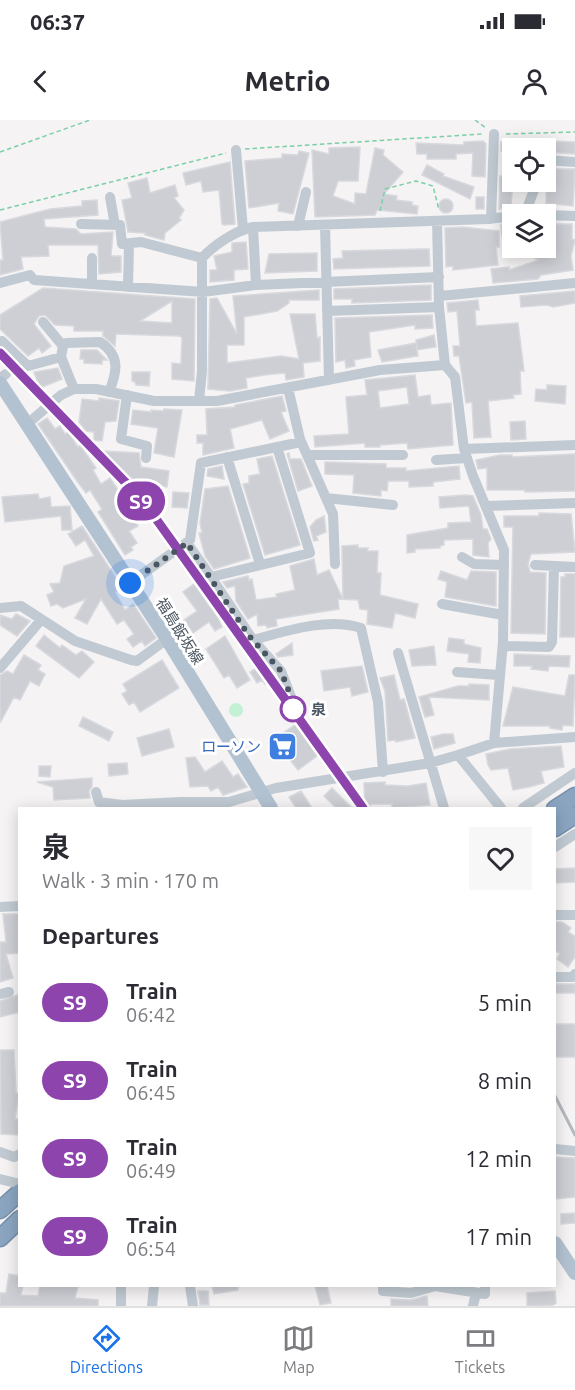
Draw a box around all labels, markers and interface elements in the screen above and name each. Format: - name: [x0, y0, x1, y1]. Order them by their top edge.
- text: 06:37: [30, 9, 85, 34]
- icon: back: [24, 65, 57, 98]
- icon: person: [518, 65, 551, 98]
- text: Metrio: [244, 66, 331, 96]
- map controls: [502, 138, 556, 258]
- button: locate: [502, 138, 556, 192]
- button: layers: [502, 204, 556, 258]
- line badge: S9: [114, 482, 168, 520]
- text: S9: [129, 489, 153, 513]
- your location: [115, 568, 145, 598]
- street label: 福島飯坂線: [153, 595, 207, 667]
- marker: 泉: [280, 696, 306, 722]
- place label: 泉: [311, 701, 326, 718]
- supermarket icon: ローソン: [266, 730, 298, 762]
- place label: ローソン: [201, 738, 261, 755]
- button: heart: [469, 827, 532, 890]
- text: 泉: [42, 831, 70, 862]
- text: Walk · 3 min · 170 m: [42, 869, 219, 892]
- text: Departures: [42, 923, 159, 948]
- text: Train: [126, 978, 178, 1003]
- text: S9: [63, 990, 87, 1014]
- text: 5 min: [478, 990, 532, 1015]
- text: 06:42: [126, 1003, 176, 1026]
- text: Train: [126, 1056, 178, 1081]
- text: S9: [63, 1068, 87, 1092]
- text: 8 min: [478, 1068, 532, 1093]
- text: 06:45: [126, 1081, 176, 1104]
- text: Train: [126, 1134, 178, 1159]
- text: S9: [63, 1146, 87, 1170]
- text: 12 min: [465, 1146, 532, 1171]
- text: 06:49: [126, 1159, 176, 1182]
- text: Train: [126, 1212, 178, 1237]
- text: S9: [63, 1224, 87, 1248]
- text: 17 min: [465, 1224, 532, 1249]
- text: 06:54: [126, 1237, 176, 1260]
- tab: Directions: [70, 1322, 143, 1376]
- tab: Map: [282, 1322, 315, 1376]
- tab: Tickets: [455, 1322, 505, 1376]

